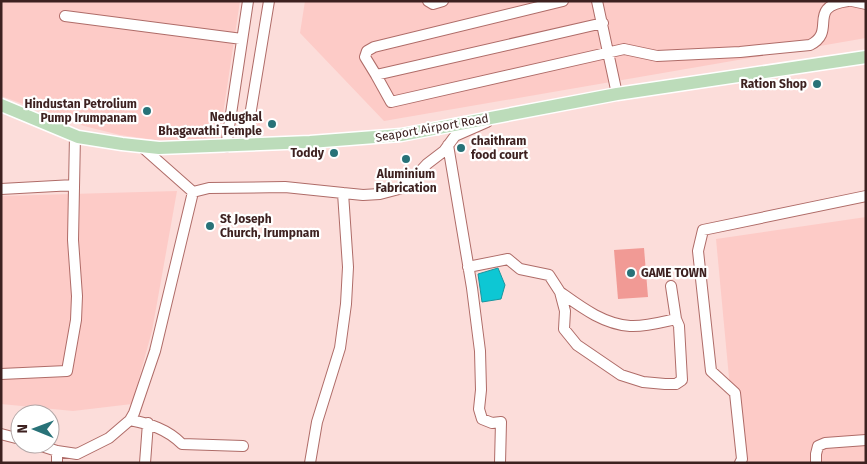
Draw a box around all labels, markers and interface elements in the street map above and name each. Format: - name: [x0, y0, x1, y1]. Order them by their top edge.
- place label: Ration Shop: [740, 77, 807, 91]
- marker: Ration Shop: [811, 78, 823, 90]
- place label: Hindustan Petrolium Pump Irumpanam: [24, 97, 137, 125]
- marker: Hindustan Petrolium Pump Irumpanam: [141, 105, 153, 117]
- place label: Nedughal Bhagavathi Temple: [158, 110, 262, 138]
- street label: Seaport Airport Road: [374, 111, 490, 145]
- marker: Nedughal Bhagavathi Temple: [266, 118, 278, 130]
- place label: chaithram food court: [471, 134, 528, 162]
- marker: chaithram food court: [455, 142, 467, 154]
- place label: Toddy: [291, 146, 325, 160]
- marker: Toddy: [328, 147, 340, 159]
- marker: Aluminium Fabrication: [400, 153, 412, 165]
- place label: Aluminium Fabrication: [375, 167, 437, 195]
- place label: St Joseph Church, Irumpnam: [220, 212, 320, 240]
- marker: St Joseph Church, Irumpnam: [204, 220, 216, 232]
- place label: GAME TOWN: [641, 266, 707, 280]
- marker: GAME TOWN: [625, 267, 637, 279]
- north arrow: [10, 404, 60, 454]
- text: N: [14, 424, 31, 434]

